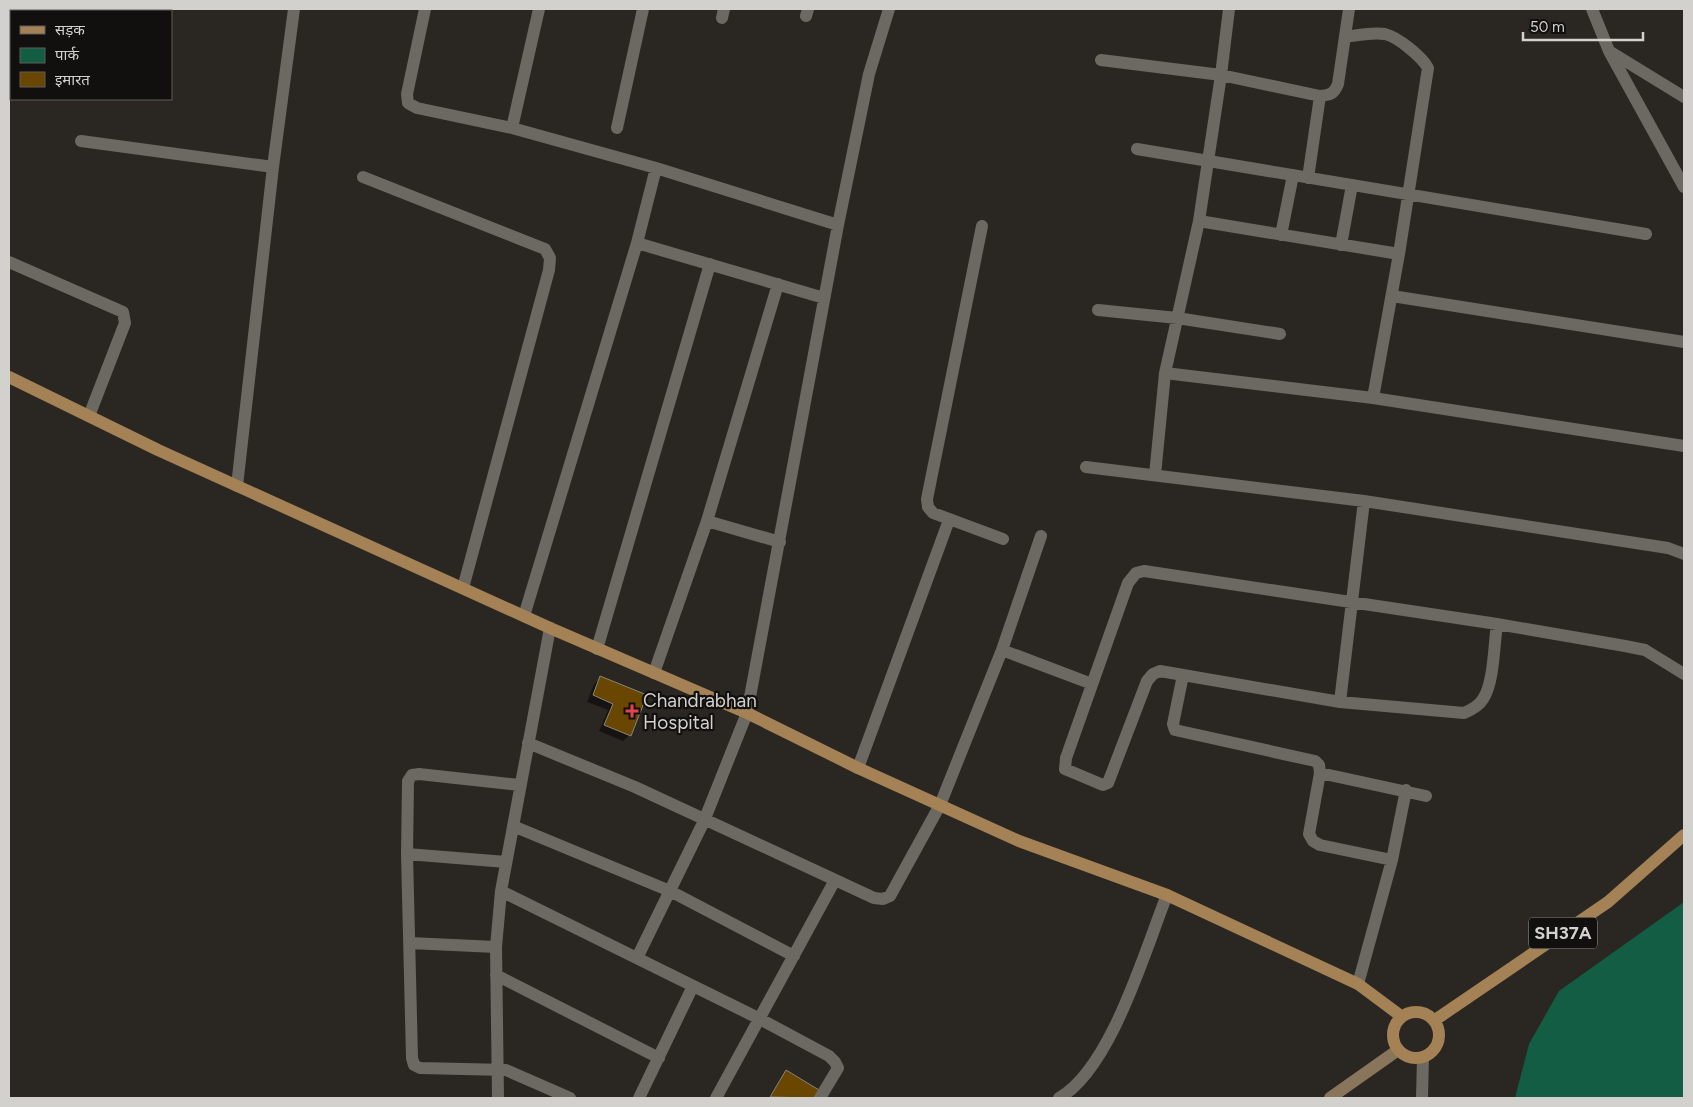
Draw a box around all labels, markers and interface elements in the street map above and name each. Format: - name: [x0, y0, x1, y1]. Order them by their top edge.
- legend: [10, 10, 172, 100]
- scale bar: [1523, 10, 1643, 42]
- text: 50 m: [1530, 18, 1565, 36]
- text: सड़क: [55, 21, 85, 39]
- text: पार्क: [55, 46, 79, 64]
- text: इमारत: [55, 71, 90, 89]
- place label: Chandrabhan Hospital: [643, 689, 757, 734]
- marker: Chandrabhan Hospital: [625, 704, 639, 718]
- road number: SH37A: [1529, 918, 1597, 948]

